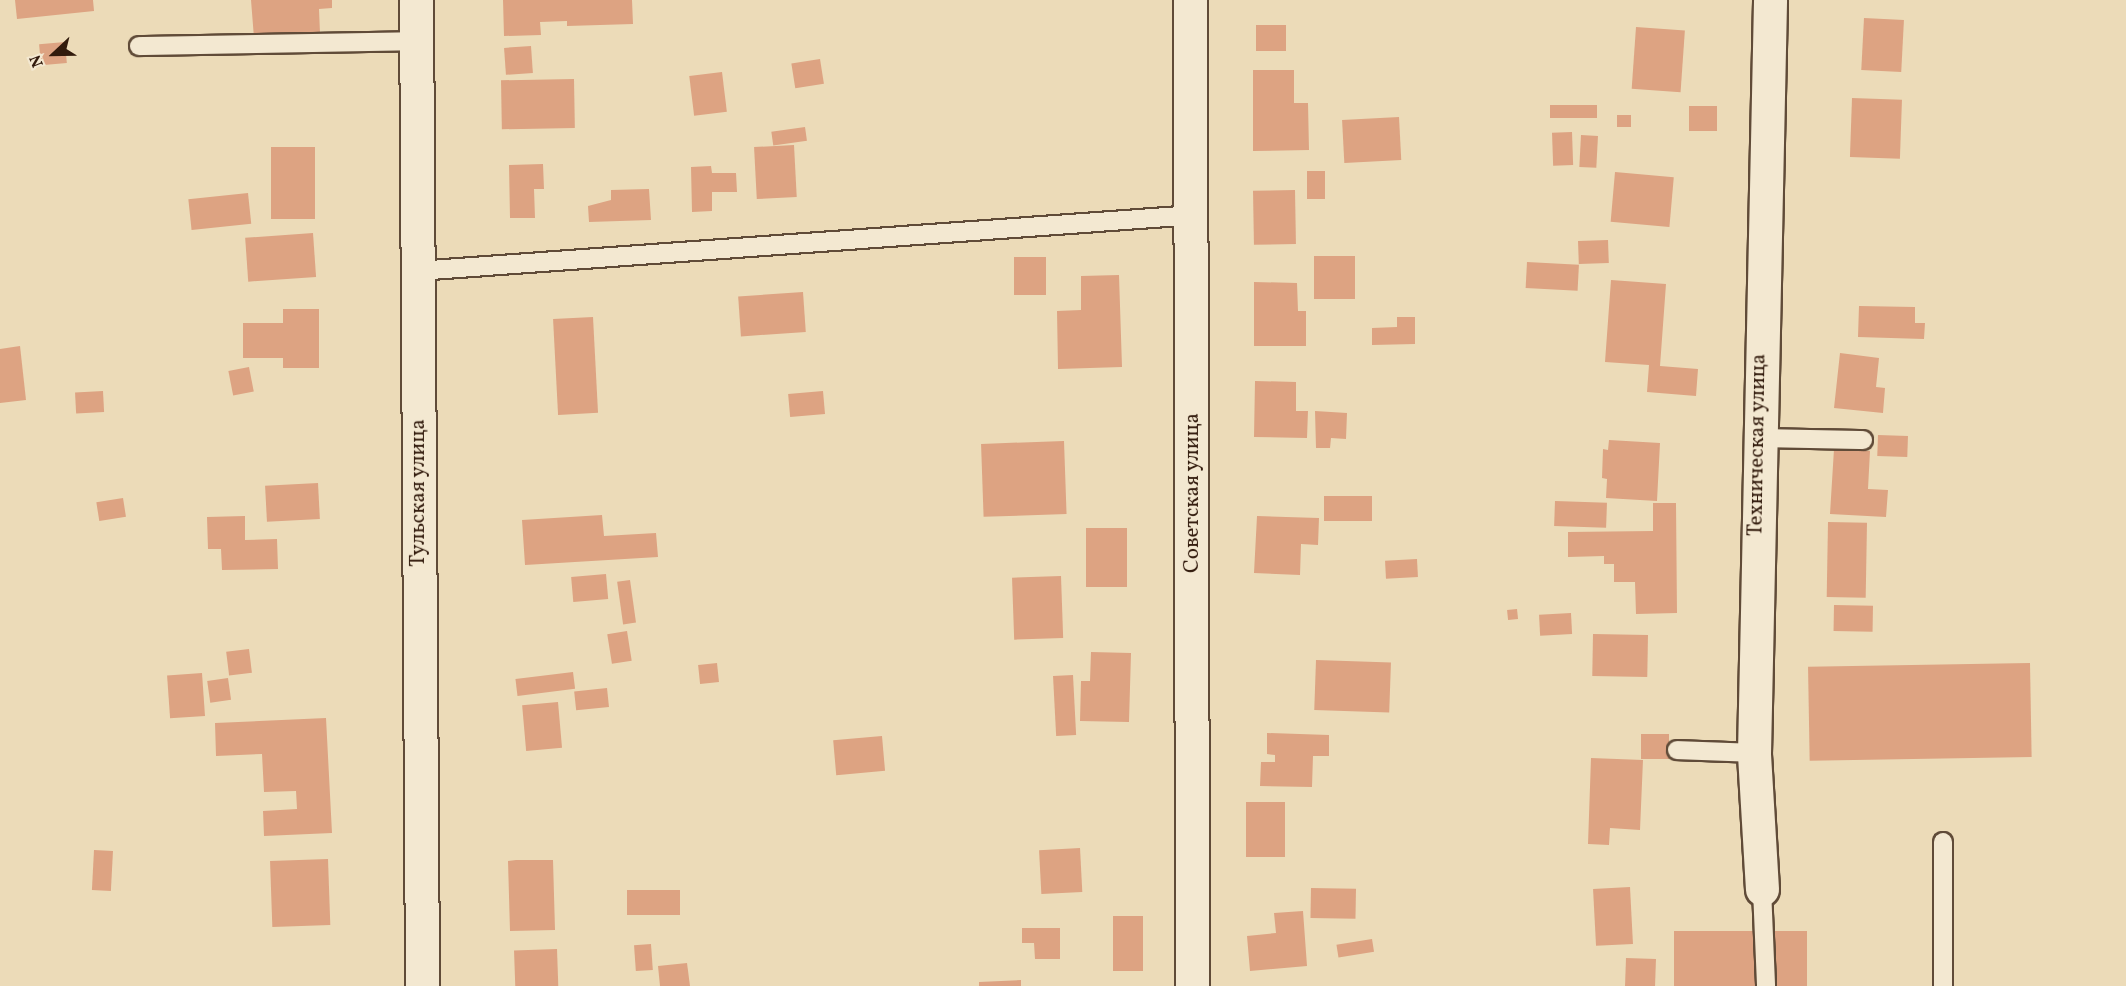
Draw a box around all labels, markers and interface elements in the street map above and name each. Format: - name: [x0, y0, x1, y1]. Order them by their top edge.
- north arrow: [24, 24, 84, 84]
- text: N: [25, 51, 50, 70]
- street label: Техническая улица: [1744, 353, 1772, 537]
- street label: Советская улица: [1180, 413, 1206, 573]
- street label: Тульская улица: [406, 419, 432, 567]

